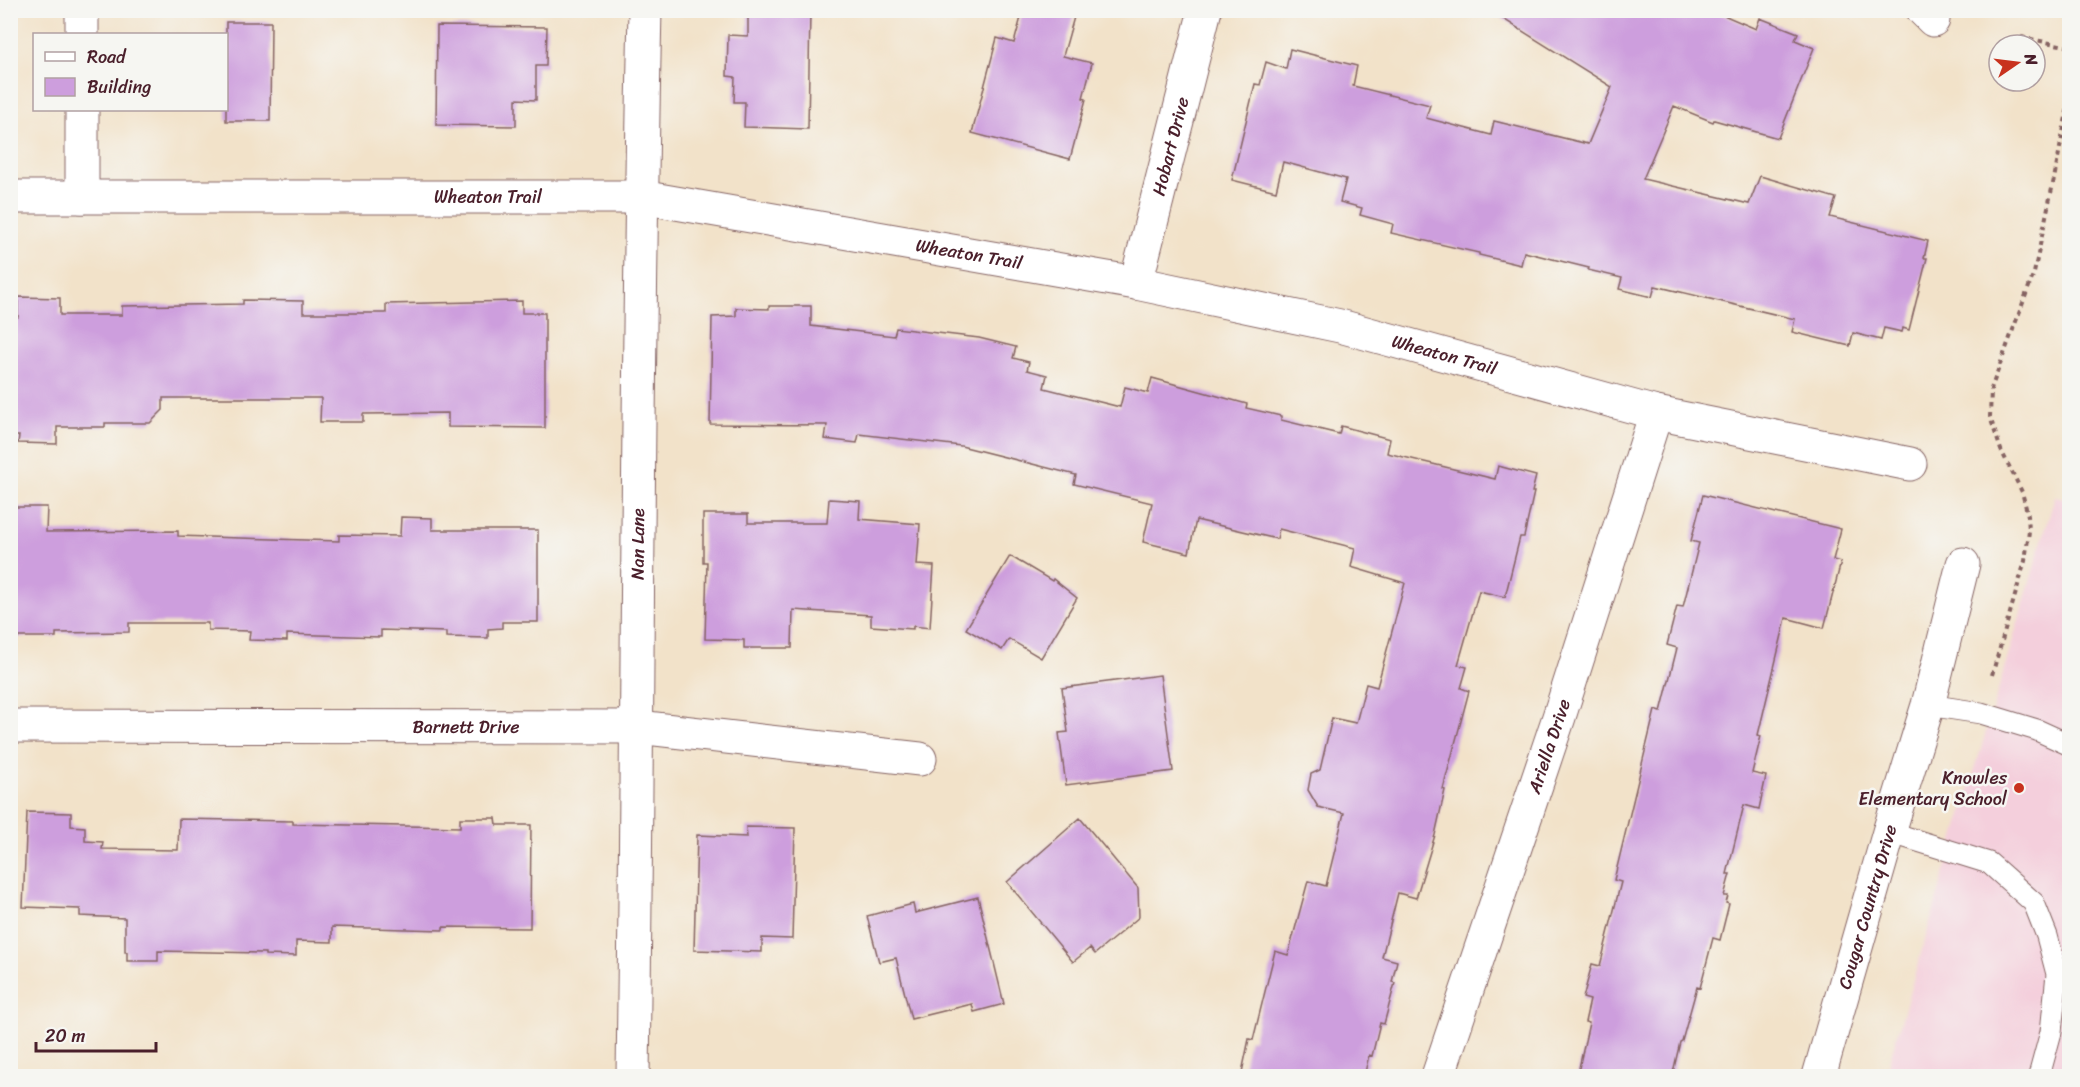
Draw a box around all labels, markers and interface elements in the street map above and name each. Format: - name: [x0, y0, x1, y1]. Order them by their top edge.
- legend: [33, 33, 228, 111]
- north arrow: [1987, 33, 2047, 93]
- text: Road: [87, 41, 127, 73]
- text: N: [2015, 50, 2047, 69]
- text: Building: [87, 71, 151, 103]
- street label: Hobart Drive: [1143, 93, 1198, 199]
- street label: Wheaton Trail: [434, 181, 543, 213]
- street label: Wheaton Trail: [913, 229, 1026, 279]
- street label: Wheaton Trail: [1388, 325, 1501, 385]
- street label: Nan Lane: [622, 508, 654, 580]
- street label: Ariella Drive: [1518, 695, 1580, 799]
- street label: Barnett Drive: [412, 711, 520, 743]
- place label: Knowles Elementary School: [1858, 762, 2008, 815]
- marker: Knowles Elementary School: [2012, 781, 2026, 795]
- street label: Cougar Country Drive: [1829, 820, 1906, 993]
- scale bar: [36, 1015, 156, 1053]
- text: 20 m: [45, 1020, 85, 1052]

